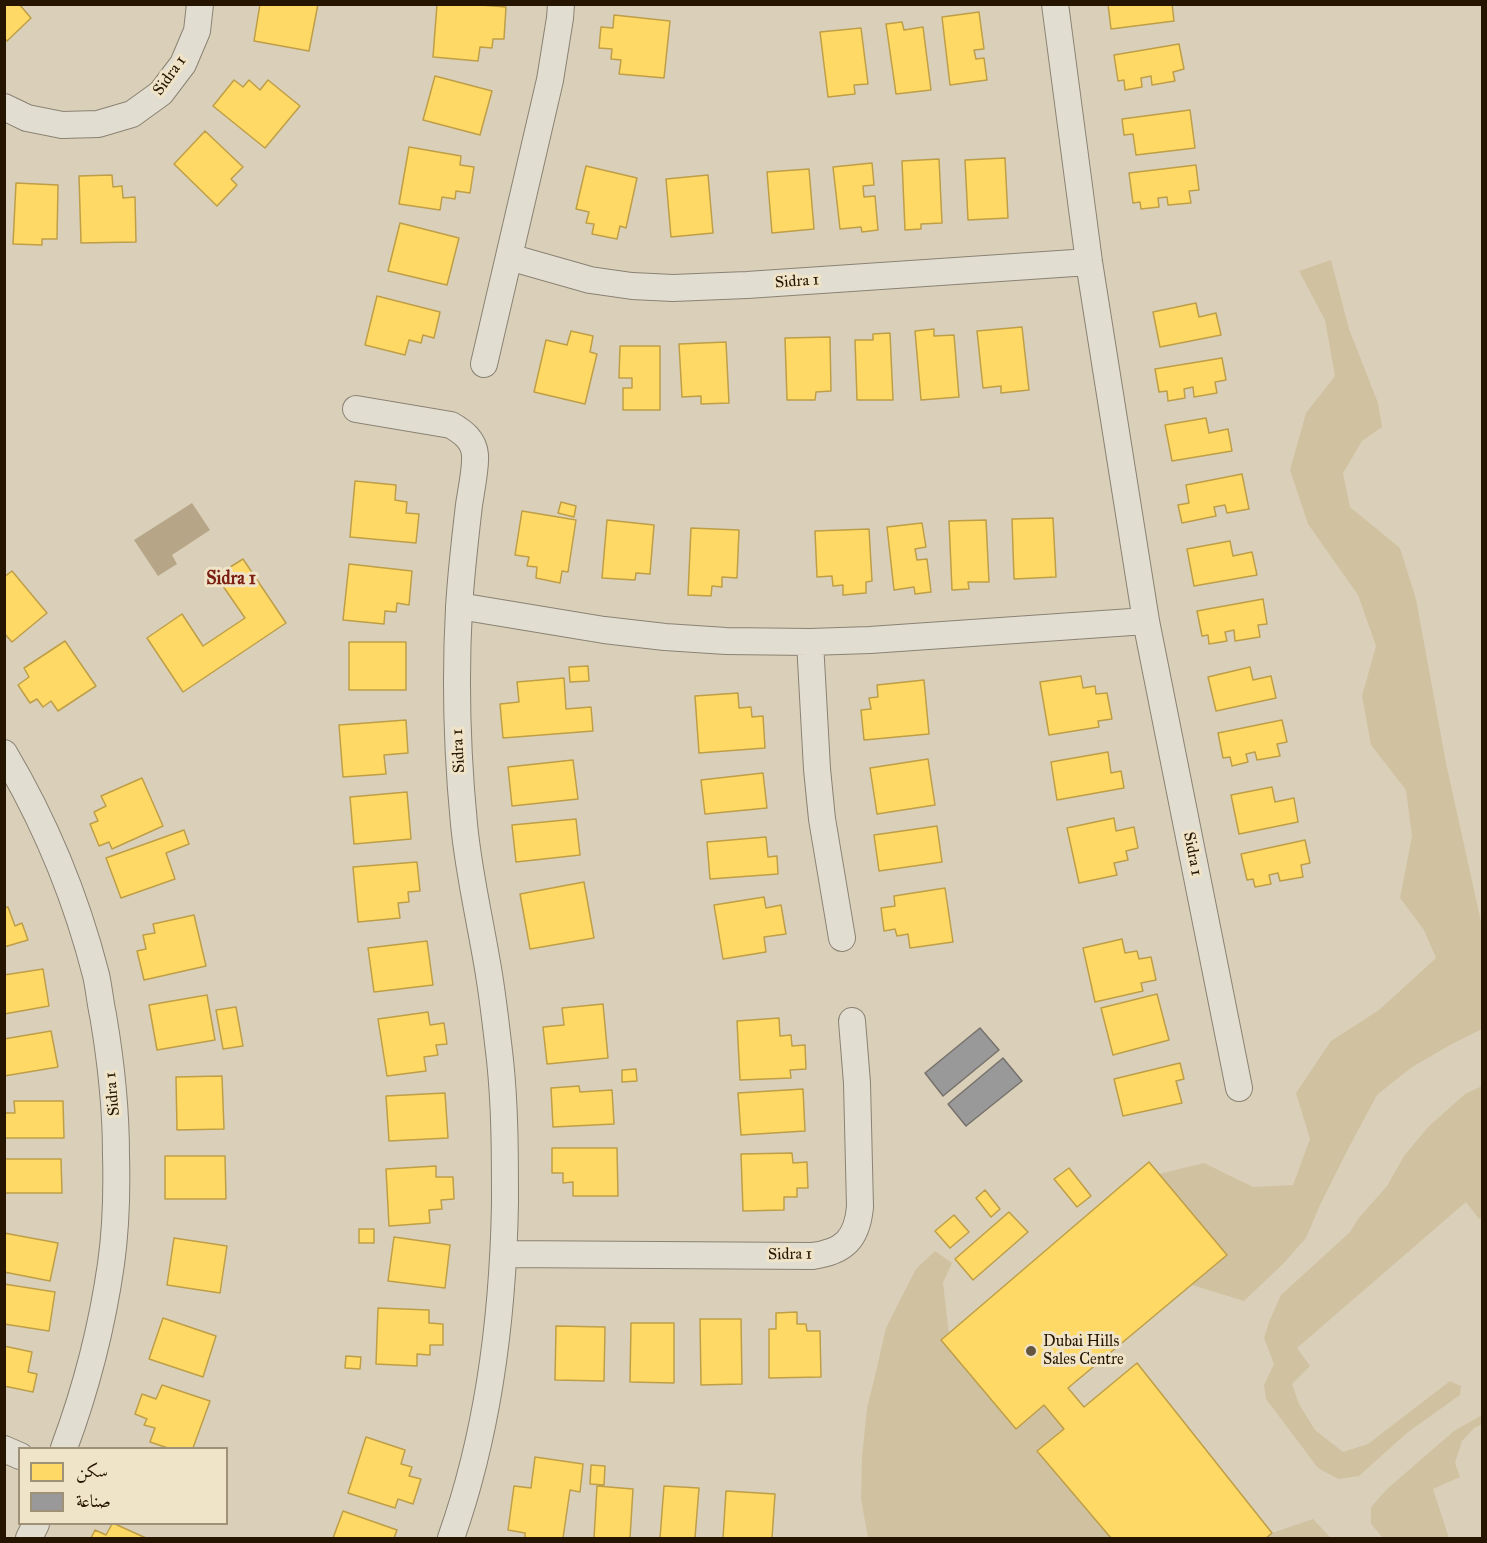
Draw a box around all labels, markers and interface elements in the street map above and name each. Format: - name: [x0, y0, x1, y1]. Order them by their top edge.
- street label: Sidra 1: [149, 53, 191, 99]
- street label: Sidra 1: [774, 271, 820, 293]
- district label: Sidra 1: [206, 569, 256, 591]
- street label: Sidra 1: [448, 728, 470, 774]
- street label: Sidra 1: [1178, 831, 1206, 877]
- street label: Sidra 1: [102, 1071, 124, 1117]
- street label: Sidra 1: [768, 1245, 812, 1265]
- place label: Dubai Hills Sales Centre: [1043, 1332, 1124, 1370]
- marker: Dubai Hills Sales Centre: [1024, 1344, 1038, 1358]
- legend: [18, 1447, 228, 1525]
- text: سكن: [76, 1460, 108, 1482]
- text: صناعة: [76, 1490, 111, 1512]

